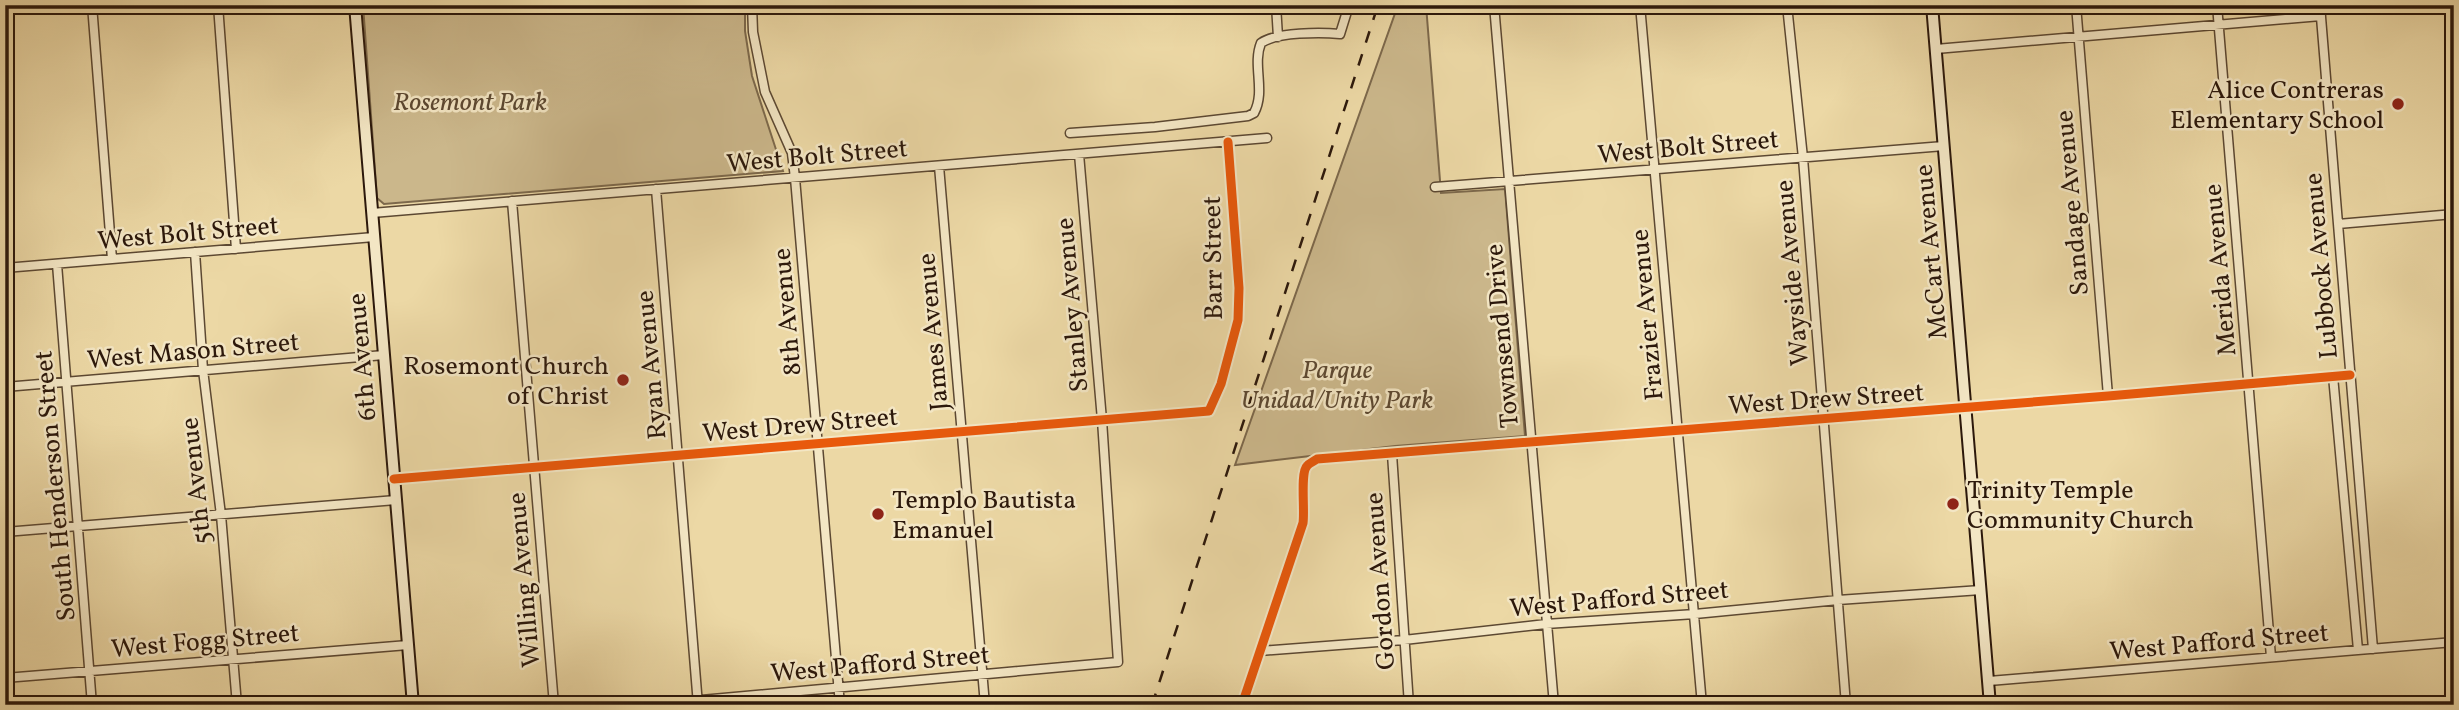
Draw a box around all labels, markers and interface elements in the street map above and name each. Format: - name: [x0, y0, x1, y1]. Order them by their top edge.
- place label: Alice Contreras Elementary School: [2170, 73, 2384, 139]
- park label: Rosemont Park: [393, 85, 547, 121]
- marker: Alice Contreras Elementary School: [2390, 96, 2406, 112]
- street label: Sandage Avenue: [2047, 108, 2099, 297]
- street label: West Bolt Street: [1596, 122, 1780, 174]
- street label: West Bolt Street: [725, 131, 909, 183]
- street label: McCart Avenue: [1906, 163, 1958, 341]
- street label: Lubbock Avenue: [2296, 171, 2348, 360]
- street label: Wayside Avenue: [1767, 178, 1819, 367]
- street label: Merida Avenue: [2196, 182, 2246, 357]
- street label: Barr Street: [1195, 196, 1233, 320]
- street label: West Bolt Street: [96, 208, 280, 260]
- street label: Stanley Avenue: [1047, 216, 1099, 394]
- street label: Frazier Avenue: [1623, 228, 1673, 402]
- street label: Townsend Drive: [1477, 242, 1529, 430]
- street label: 8th Avenue: [764, 246, 812, 377]
- street label: James Avenue: [909, 251, 959, 412]
- street label: Ryan Avenue: [628, 289, 676, 441]
- street label: 6th Avenue: [339, 291, 387, 422]
- street label: West Mason Street: [86, 325, 301, 379]
- street label: South Henderson Street: [26, 349, 86, 623]
- place label: Rosemont Church of Christ: [403, 349, 609, 415]
- park label: Parque Unidad/Unity Park: [1241, 353, 1433, 419]
- marker: Rosemont Church of Christ: [615, 372, 631, 388]
- street label: West Drew Street: [1727, 375, 1925, 425]
- street label: West Drew Street: [701, 400, 900, 452]
- street label: 5th Avenue: [172, 416, 222, 546]
- place label: Trinity Temple Community Church: [1967, 473, 2194, 539]
- place label: Templo Bautista Emanuel: [892, 483, 1076, 549]
- street label: Willing Avenue: [499, 491, 551, 669]
- street label: Gordon Avenue: [1357, 491, 1405, 671]
- marker: Trinity Temple Community Church: [1945, 496, 1961, 512]
- marker: Templo Bautista Emanuel: [870, 506, 886, 522]
- street label: West Pafford Street: [1508, 572, 1730, 628]
- street label: West Pafford Street: [2108, 615, 2330, 671]
- street label: West Fogg Street: [110, 616, 301, 668]
- street label: West Pafford Street: [769, 637, 991, 693]

